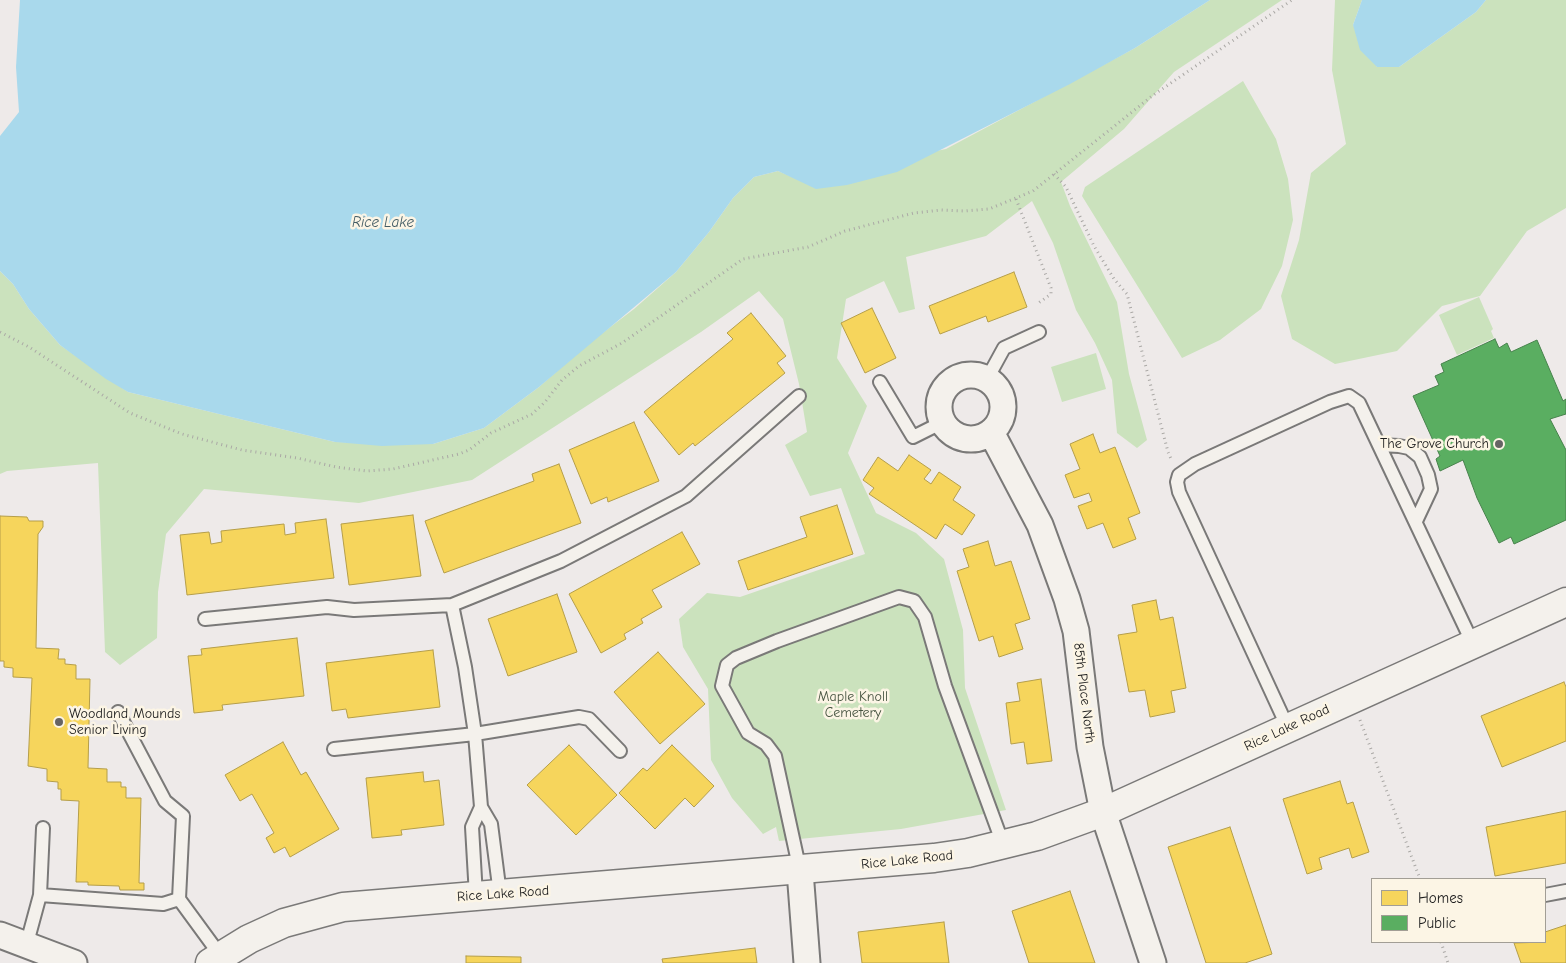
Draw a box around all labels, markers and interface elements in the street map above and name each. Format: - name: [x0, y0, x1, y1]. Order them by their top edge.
- water label: Rice Lake: [352, 214, 414, 232]
- place label: The Grove Church: [1380, 436, 1489, 452]
- marker: The Grove Church: [1493, 438, 1505, 450]
- street label: 85th Place North: [1069, 642, 1099, 744]
- park label: Maple Knoll Cemetery: [818, 689, 888, 722]
- street label: Rice Lake Road: [1242, 701, 1332, 755]
- place label: Woodland Mounds Senior Living: [69, 706, 180, 739]
- marker: Woodland Mounds Senior Living: [53, 716, 65, 728]
- street label: Rice Lake Road: [860, 847, 954, 873]
- legend: [1371, 878, 1546, 943]
- street label: Rice Lake Road: [456, 882, 550, 906]
- text: Homes: [1418, 889, 1463, 907]
- text: Public: [1418, 914, 1456, 932]

